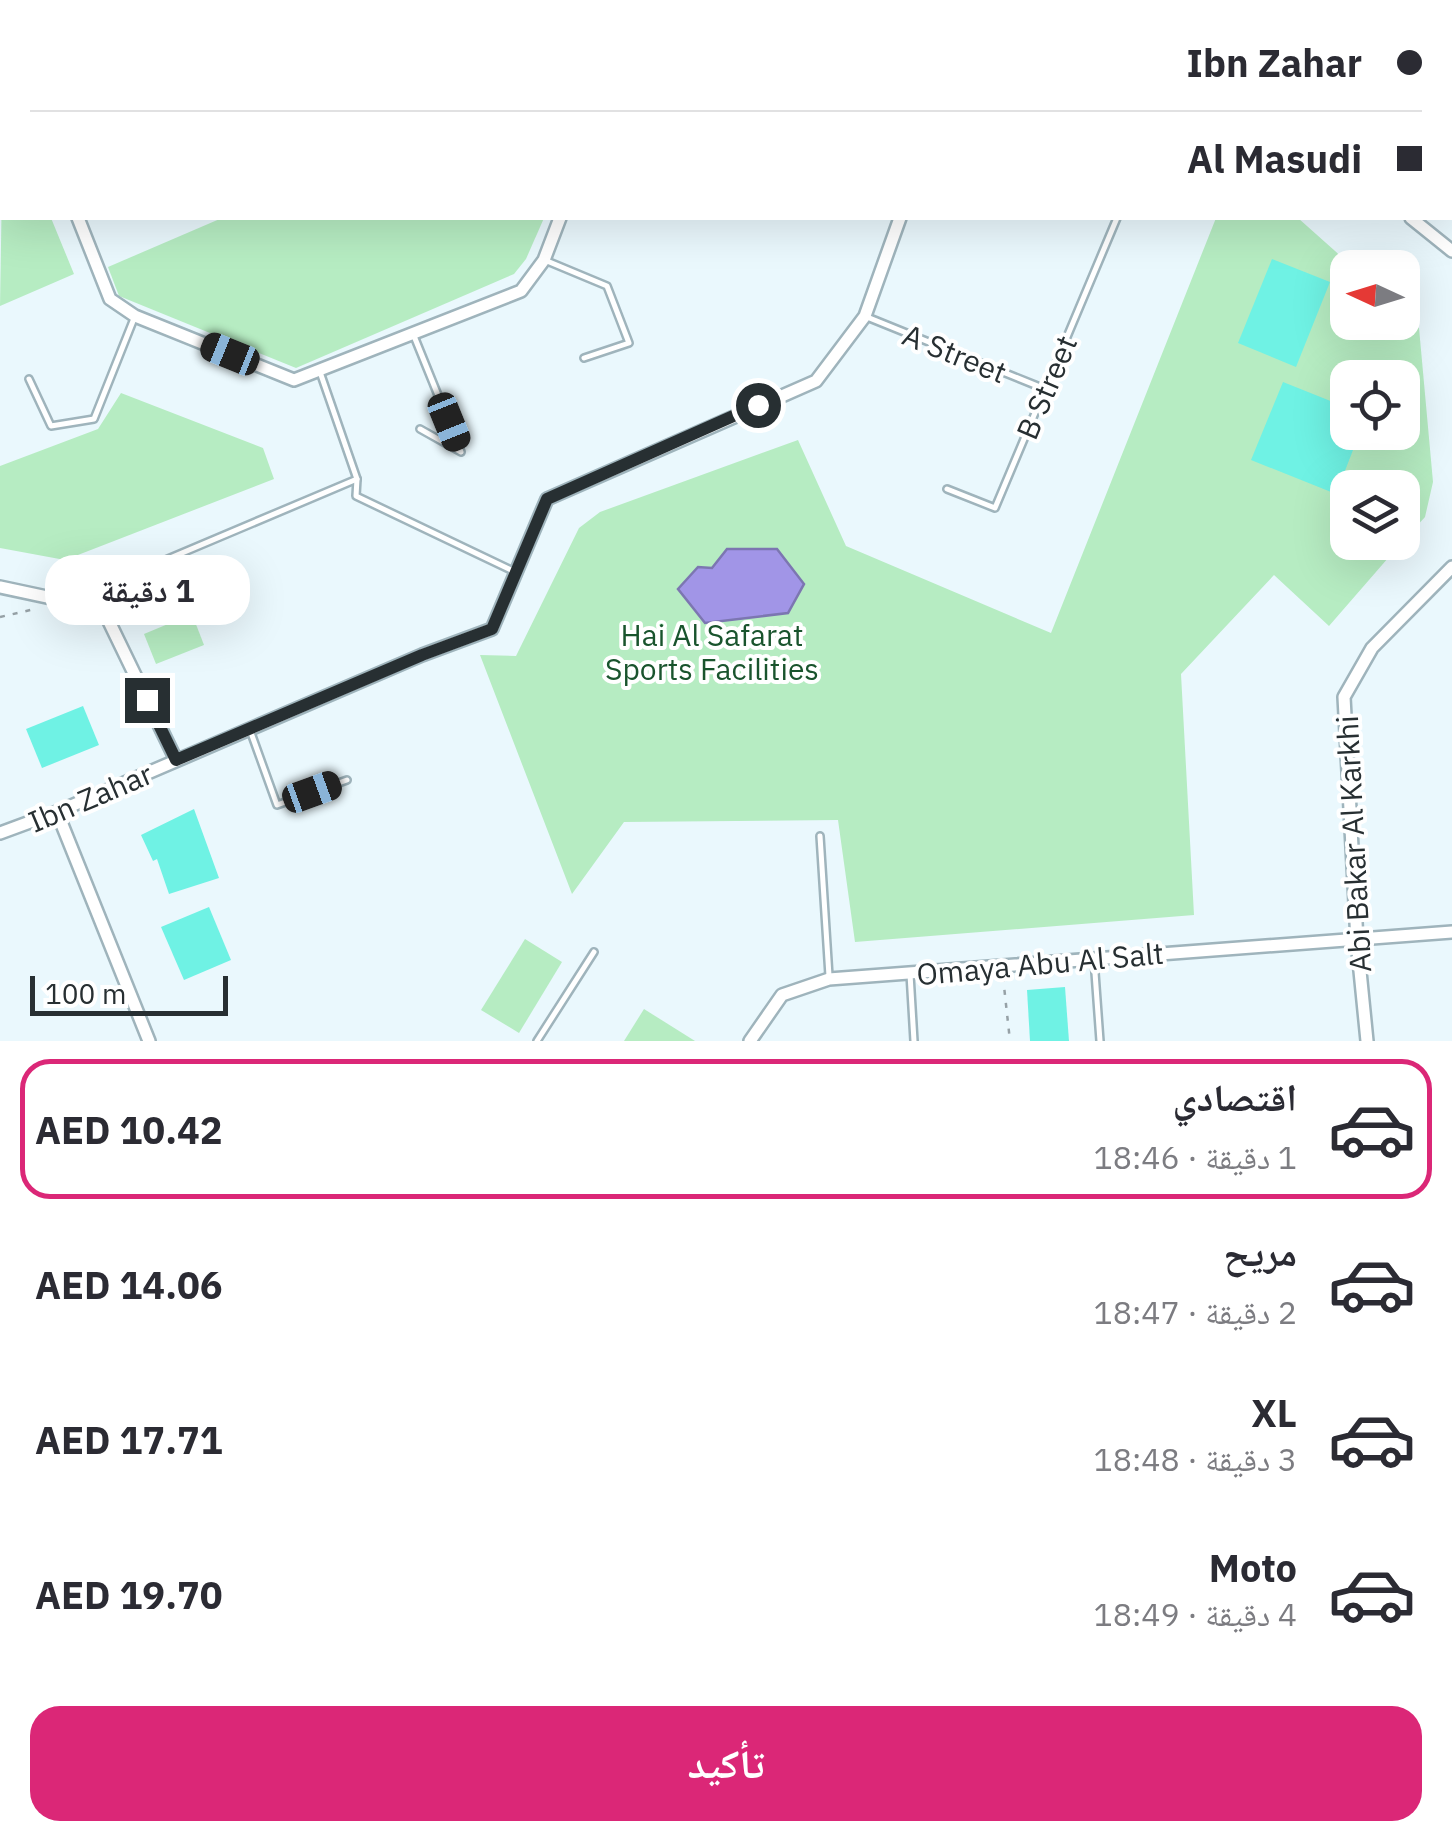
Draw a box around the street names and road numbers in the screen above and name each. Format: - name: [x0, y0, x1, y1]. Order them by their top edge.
- street label: A Street: [897, 315, 1013, 391]
- street label: B Street: [1007, 329, 1085, 445]
- street label: Abi Bakar Al Karkhi: [1327, 715, 1379, 973]
- street label: Ibn Zahar: [22, 753, 158, 841]
- street label: Omaya Abu Al Salt: [915, 933, 1165, 993]

